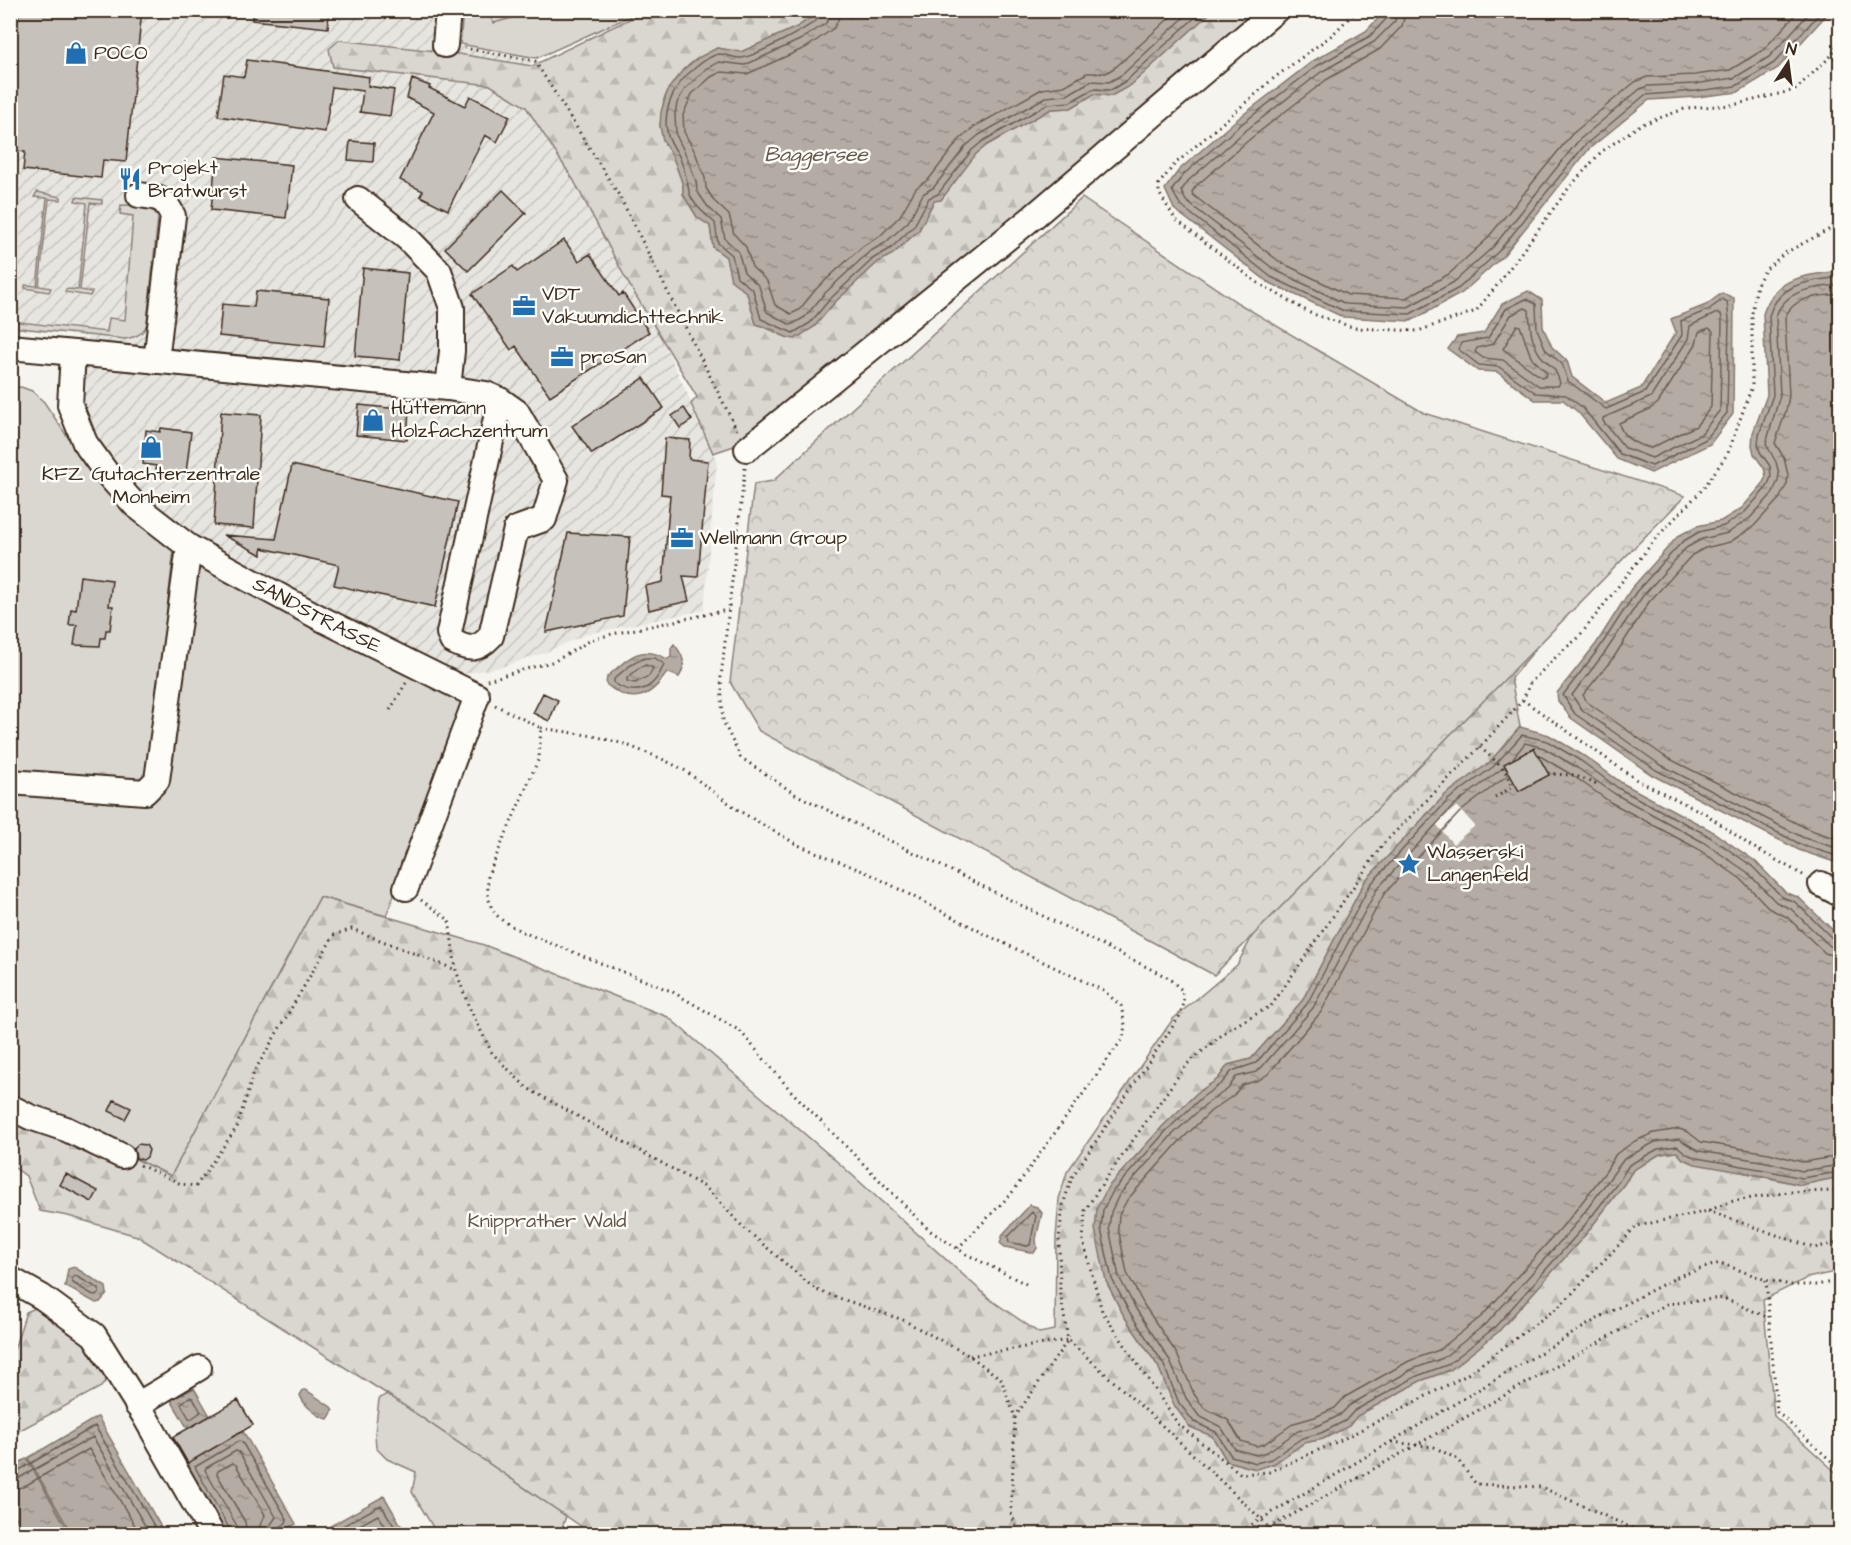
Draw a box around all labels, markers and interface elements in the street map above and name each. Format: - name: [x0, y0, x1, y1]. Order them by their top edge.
- north arrow: [1758, 33, 1818, 93]
- text: N: [1784, 38, 1799, 61]
- place label: POCO: [94, 39, 148, 67]
- shop icon: POCO: [63, 40, 89, 66]
- water label: Baggersee: [764, 140, 869, 170]
- place label: Projekt Bratwurst: [148, 154, 247, 205]
- restaurant icon: Projekt Bratwurst: [117, 166, 143, 192]
- place label: VDT Vakuumdichttechnik: [542, 280, 724, 331]
- office icon: VDT Vakuumdichttechnik: [511, 293, 537, 319]
- place label: proSan: [580, 343, 646, 371]
- office icon: proSan: [549, 344, 575, 370]
- place label: Hüttemann Holzfachzentrum: [391, 394, 548, 445]
- shop icon: Hüttemann Holzfachzentrum: [360, 407, 386, 433]
- shop icon: KFZ Gutachterzentrale Monheim: [138, 434, 164, 460]
- place label: KFZ Gutachterzentrale Monheim: [42, 460, 260, 511]
- place label: Wellmann Group: [700, 524, 847, 552]
- office icon: Wellmann Group: [669, 525, 695, 551]
- street label: SANDSTRASSE: [248, 570, 386, 660]
- place label: Wasserski Langenfeld: [1427, 838, 1528, 890]
- place icon: Wasserski Langenfeld: [1396, 851, 1422, 877]
- park label: Knipprather Wald: [468, 1207, 626, 1235]

